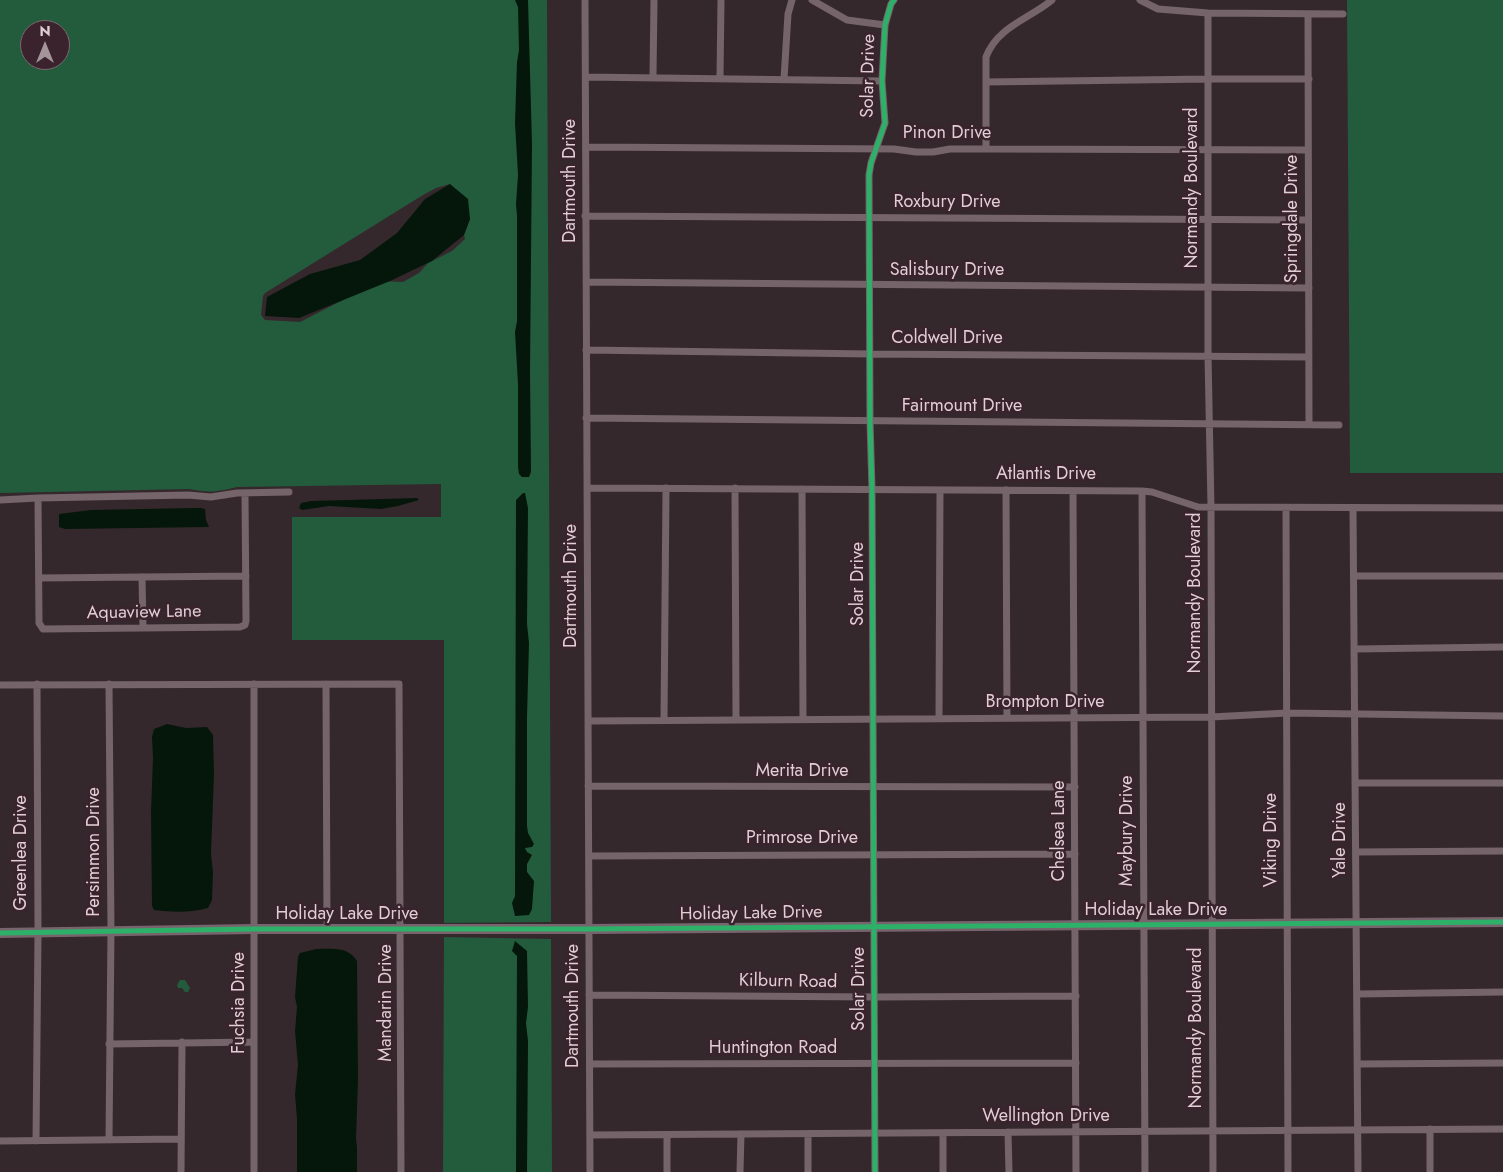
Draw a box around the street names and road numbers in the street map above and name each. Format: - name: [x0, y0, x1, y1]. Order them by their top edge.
- street label: Solar Drive: [857, 34, 881, 118]
- street label: Normandy Boulevard: [1182, 107, 1204, 269]
- street label: Dartmouth Drive: [560, 119, 582, 243]
- street label: Pinon Drive: [903, 123, 991, 145]
- street label: Springdale Drive: [1282, 155, 1304, 283]
- street label: Roxbury Drive: [894, 192, 1000, 214]
- street label: Salisbury Drive: [890, 260, 1004, 282]
- street label: Coldwell Drive: [891, 328, 1003, 350]
- street label: Fairmount Drive: [902, 396, 1022, 418]
- street label: Atlantis Drive: [996, 464, 1096, 486]
- street label: Normandy Boulevard: [1185, 512, 1207, 674]
- street label: Dartmouth Drive: [561, 524, 583, 648]
- street label: Solar Drive: [848, 542, 870, 626]
- street label: Aquaview Lane: [86, 601, 202, 625]
- street label: Brompton Drive: [985, 692, 1105, 714]
- street label: Merita Drive: [755, 761, 849, 783]
- street label: Maybury Drive: [1117, 776, 1139, 886]
- street label: Chelsea Lane: [1049, 780, 1071, 882]
- street label: Persimmon Drive: [84, 787, 106, 917]
- street label: Viking Drive: [1261, 793, 1283, 887]
- street label: Greenlea Drive: [11, 795, 33, 911]
- street label: Yale Drive: [1330, 802, 1352, 878]
- street label: Primrose Drive: [746, 828, 858, 850]
- street label: Holiday Lake Drive: [1085, 900, 1227, 922]
- street label: Holiday Lake Drive: [679, 902, 823, 926]
- street label: Holiday Lake Drive: [276, 904, 418, 926]
- street label: Mandarin Drive: [376, 944, 398, 1062]
- street label: Dartmouth Drive: [563, 944, 585, 1068]
- street label: Solar Drive: [849, 947, 871, 1031]
- street label: Normandy Boulevard: [1186, 947, 1208, 1109]
- street label: Fuchsia Drive: [229, 952, 251, 1054]
- street label: Kilburn Road: [739, 970, 837, 994]
- street label: Huntington Road: [709, 1038, 837, 1060]
- street label: Wellington Drive: [982, 1106, 1110, 1128]

